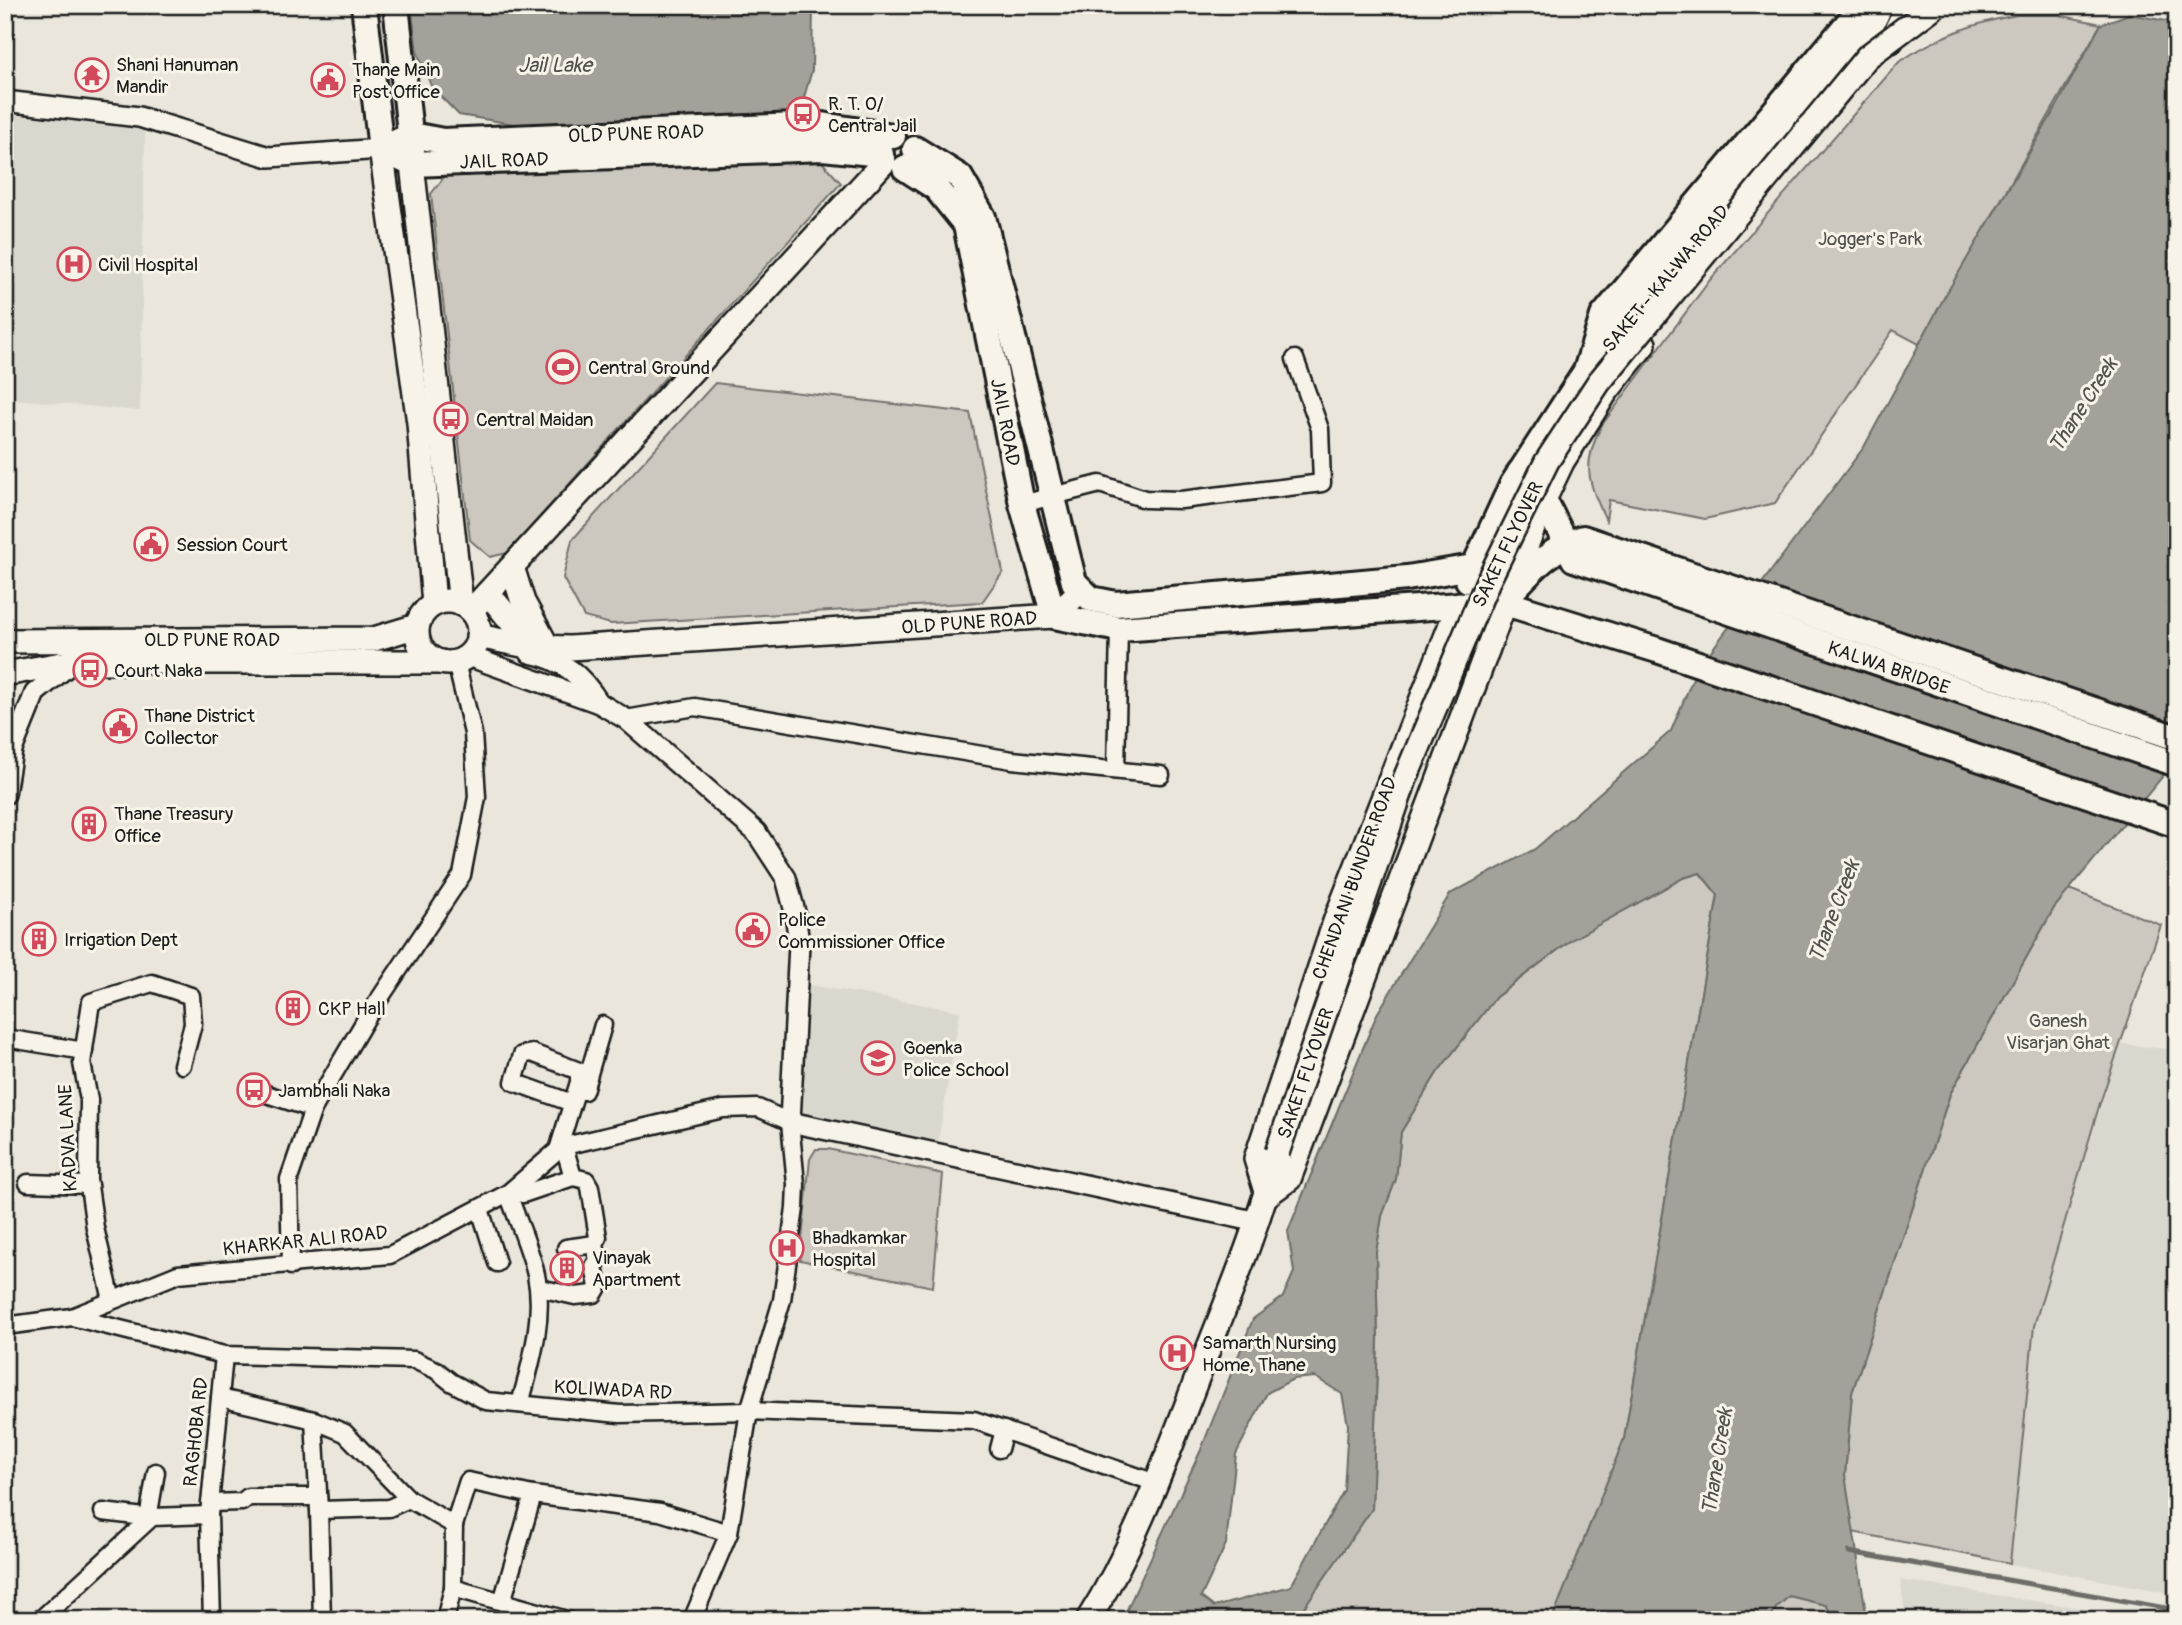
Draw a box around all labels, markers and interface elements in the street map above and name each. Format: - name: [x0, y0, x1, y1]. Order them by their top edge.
- water label: Jail Lake: [518, 52, 595, 79]
- place label: Shani Hanuman Mandir: [116, 53, 238, 99]
- temple icon: Shani Hanuman Mandir: [73, 56, 111, 94]
- place label: Thane Main Post Office: [352, 58, 440, 104]
- public building icon: Thane Main Post Office: [309, 61, 347, 99]
- place label: R. T. O/ Central Jail: [828, 92, 917, 138]
- bus stop icon: R. T. O/ Central Jail: [784, 95, 822, 133]
- street label: OLD PUNE ROAD: [568, 120, 705, 148]
- street label: JAIL ROAD: [459, 147, 549, 175]
- street label: SAKET - KALWA ROAD: [1597, 200, 1734, 357]
- park label: Jogger's Park: [1818, 227, 1922, 251]
- hospital icon: Civil Hospital: [55, 245, 93, 283]
- place label: Civil Hospital: [98, 253, 198, 277]
- sports icon: Central Ground: [544, 348, 582, 386]
- water label: Thane Creek: [2043, 351, 2125, 457]
- place label: Central Ground: [588, 356, 710, 380]
- street label: JAIL ROAD: [985, 376, 1025, 468]
- bus stop icon: Central Maidan: [432, 400, 470, 438]
- place label: Central Maidan: [476, 408, 593, 432]
- street label: SAKET FLYOVER: [1467, 478, 1549, 611]
- public building icon: Session Court: [132, 525, 170, 563]
- place label: Session Court: [176, 533, 288, 557]
- street label: OLD PUNE ROAD: [900, 606, 1038, 640]
- street label: OLD PUNE ROAD: [144, 628, 280, 652]
- street label: KALWA BRIDGE: [1824, 636, 1953, 700]
- bus stop icon: Court Naka: [71, 651, 109, 689]
- place label: Court Naka: [114, 659, 203, 683]
- place label: Thane District Collector: [144, 704, 255, 750]
- public building icon: Thane District Collector: [101, 707, 139, 745]
- street label: CHENDANI BUNDER ROAD: [1307, 774, 1403, 983]
- place label: Thane Treasury Office: [114, 802, 233, 848]
- building icon: Thane Treasury Office: [70, 805, 108, 843]
- water label: Thane Creek: [1803, 854, 1867, 966]
- place label: Police Commissioner Office: [778, 908, 945, 954]
- public building icon: Police Commissioner Office: [734, 911, 772, 949]
- building icon: Irrigation Dept: [20, 920, 58, 958]
- place label: Irrigation Dept: [64, 928, 178, 952]
- building icon: CKP Hall: [274, 989, 312, 1027]
- place label: CKP Hall: [318, 997, 386, 1021]
- street label: SAKET FLYOVER: [1272, 1005, 1340, 1142]
- park label: Ganesh Visarjan Ghat: [2006, 1009, 2110, 1055]
- place label: Goenka Police School: [903, 1036, 1009, 1082]
- school or university icon: Goenka Police School: [859, 1039, 897, 1077]
- bus stop icon: Jambhali Naka: [235, 1071, 273, 1109]
- place label: Jambhali Naka: [278, 1079, 391, 1103]
- street label: KADVA LANE: [53, 1083, 83, 1192]
- street label: KHARKAR ALI ROAD: [222, 1220, 389, 1262]
- place label: Bhadkamkar Hospital: [812, 1226, 907, 1272]
- hospital icon: Bhadkamkar Hospital: [768, 1229, 806, 1267]
- place label: Vinayak Apartment: [592, 1246, 681, 1292]
- building icon: Vinayak Apartment: [548, 1249, 586, 1287]
- place label: Samarth Nursing Home, Thane: [1202, 1331, 1336, 1377]
- hospital icon: Samarth Nursing Home, Thane: [1158, 1334, 1196, 1372]
- street label: KOLIWADA RD: [553, 1375, 673, 1405]
- street label: RAGHOBA RD: [178, 1376, 214, 1488]
- water label: Thane Creek: [1696, 1404, 1740, 1516]

